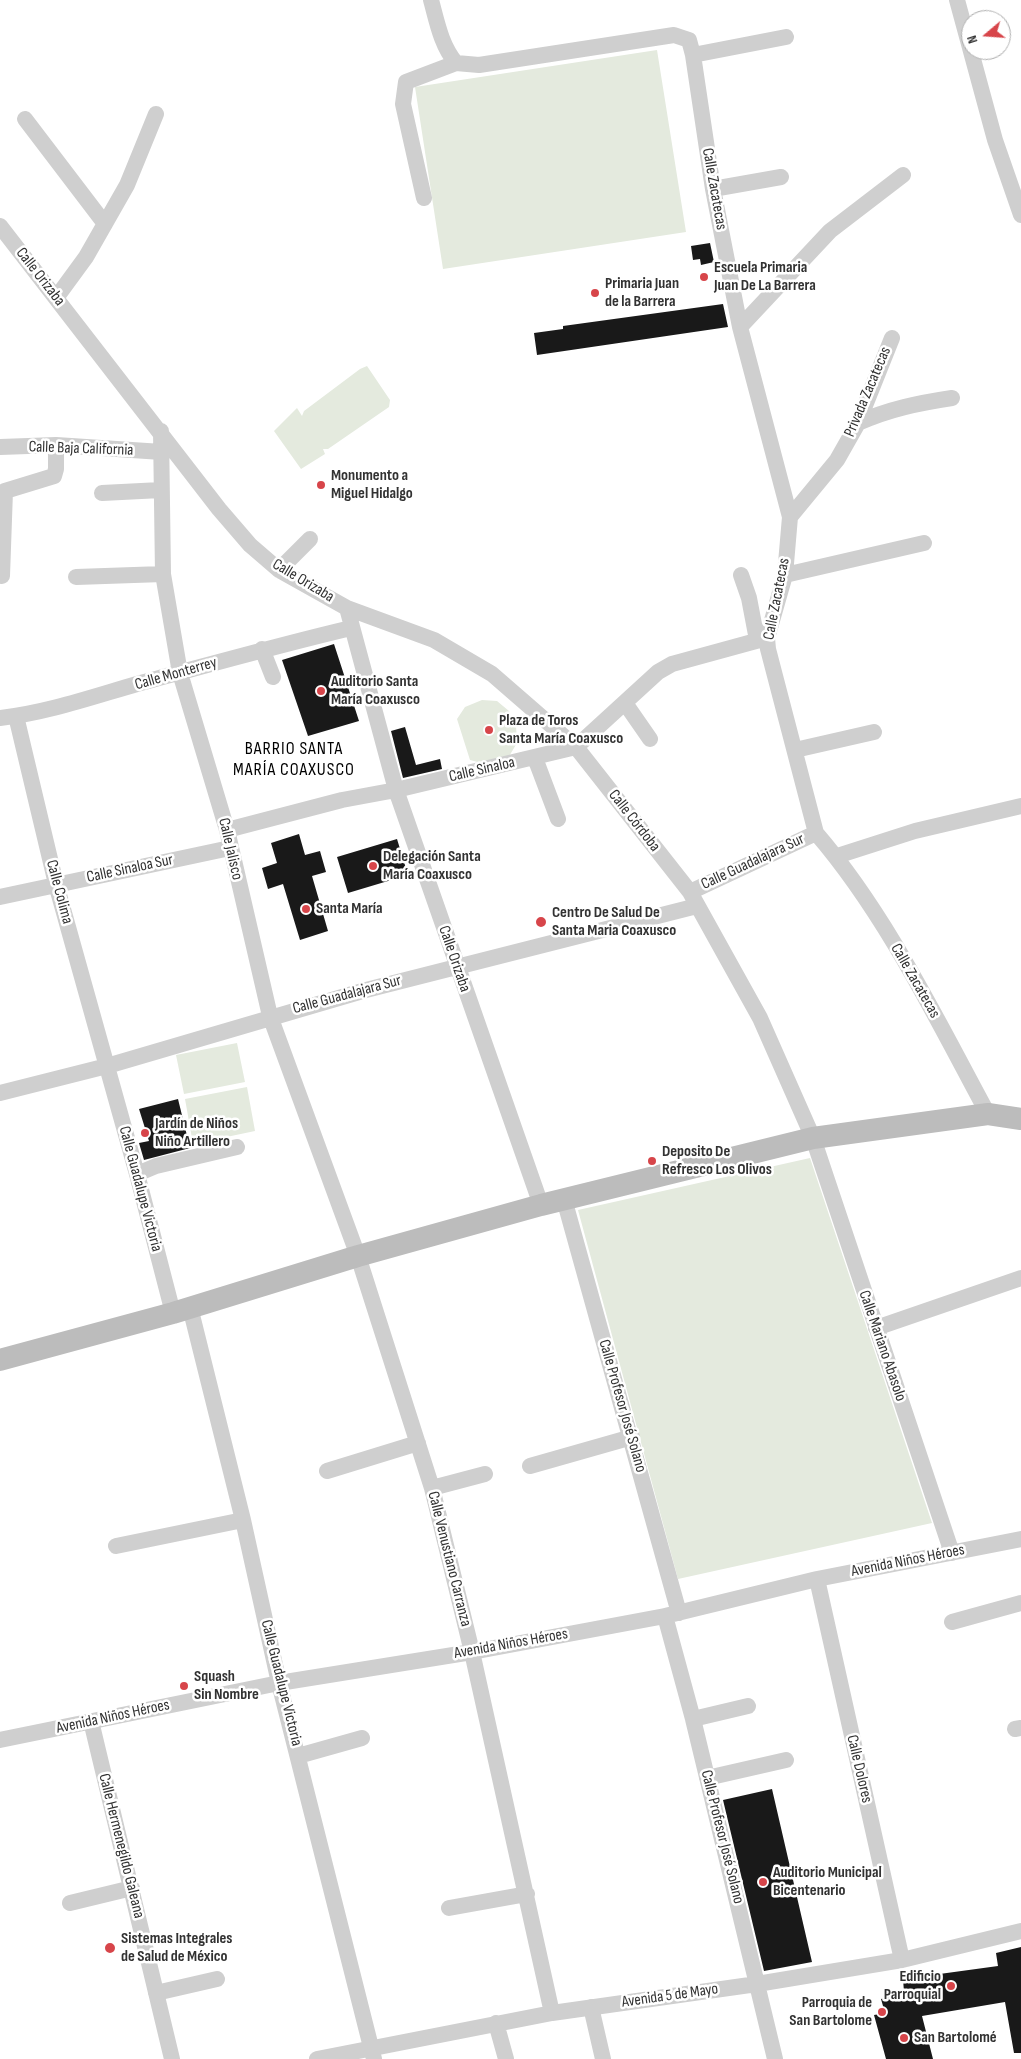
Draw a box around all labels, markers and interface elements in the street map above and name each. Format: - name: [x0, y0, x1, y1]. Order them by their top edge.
- north arrow: [961, 10, 1011, 60]
- text: N: [963, 33, 981, 46]
- street label: Calle Zacatecas: [697, 147, 731, 231]
- street label: Calle Orizaba: [11, 244, 69, 310]
- place label: Escuela Primaria Juan De La Barrera: [714, 258, 816, 296]
- marker: Escuela Primaria Juan De La Barrera: [698, 271, 710, 283]
- place label: Primaria Juan de la Barrera: [605, 274, 679, 312]
- marker: Primaria Juan de la Barrera: [589, 287, 601, 299]
- street label: Privada Zacatecas: [840, 344, 896, 440]
- street label: Calle Baja California: [28, 438, 134, 460]
- place label: Monumento a Miguel Hidalgo: [331, 466, 413, 504]
- marker: Monumento a Miguel Hidalgo: [315, 479, 327, 491]
- street label: Calle Orizaba: [269, 555, 337, 607]
- street label: Calle Zacatecas: [760, 557, 794, 641]
- street label: Calle Monterrey: [133, 653, 219, 695]
- place label: Auditorio Santa María Coaxusco: [331, 672, 420, 710]
- marker: Auditorio Santa María Coaxusco: [315, 685, 327, 697]
- place label: Plaza de Toros Santa María Coaxusco: [499, 711, 623, 749]
- marker: Plaza de Toros Santa María Coaxusco: [483, 724, 495, 736]
- district label: BARRIO SANTA MARÍA COAXUSCO: [231, 738, 357, 781]
- street label: Calle Sinaloa: [447, 753, 517, 787]
- street label: Calle Córdoba: [604, 786, 664, 856]
- street label: Calle Jalisco: [214, 816, 246, 882]
- street label: Calle Guadalajara Sur: [698, 830, 808, 894]
- place label: Delegación Santa María Coaxusco: [383, 847, 481, 885]
- street label: Calle Sinaloa Sur: [85, 850, 175, 888]
- street label: Calle Colima: [41, 858, 77, 926]
- marker: Delegación Santa María Coaxusco: [367, 860, 379, 872]
- place label: Santa María: [316, 899, 383, 919]
- marker: Santa María: [300, 903, 312, 915]
- place label: Centro De Salud De Santa Maria Coaxusco: [552, 903, 676, 941]
- marker: Centro De Salud De Santa Maria Coaxusco: [534, 915, 548, 929]
- street label: Calle Orizaba: [434, 923, 474, 995]
- street label: Calle Zacatecas: [886, 940, 944, 1022]
- street label: Calle Guadalajara Sur: [291, 971, 403, 1019]
- place label: Jardín de Niños Niño Artillero: [155, 1114, 238, 1152]
- street label: Calle Guadalupe Victoria: [114, 1124, 166, 1254]
- marker: Jardín de Niños Niño Artillero: [139, 1127, 151, 1139]
- place label: Deposito De Refresco Los Olivos: [662, 1142, 772, 1180]
- marker: Deposito De Refresco Los Olivos: [646, 1155, 658, 1167]
- street label: Calle Mariano Abasolo: [854, 1288, 910, 1404]
- street label: Calle Profesor José Solano: [594, 1337, 650, 1475]
- street label: Calle Venustiano Carranza: [423, 1489, 475, 1629]
- street label: Avenida Niños Héroes: [850, 1541, 966, 1581]
- street label: Calle Guadalupe Victoria: [256, 1618, 306, 1748]
- street label: Avenida Niños Héroes: [453, 1625, 569, 1663]
- place label: Squash Sin Nombre: [194, 1667, 259, 1705]
- marker: Squash Sin Nombre: [178, 1680, 190, 1692]
- street label: Avenida Niños Héroes: [55, 1696, 171, 1738]
- street label: Calle Dolores: [842, 1733, 876, 1805]
- street label: Calle Profesor José Solano: [696, 1768, 748, 1906]
- street label: Calle Hermenegildo Galeana: [94, 1772, 148, 1920]
- place label: Auditorio Municipal Bicentenario: [773, 1863, 882, 1901]
- marker: Auditorio Municipal Bicentenario: [757, 1876, 769, 1888]
- place label: Sistemas Integrales de Salud de México: [121, 1929, 232, 1967]
- marker: Sistemas Integrales de Salud de México: [103, 1941, 117, 1955]
- place label: Edificio Parroquial: [884, 1967, 941, 2005]
- street label: Avenida 5 de Mayo: [621, 1980, 719, 2012]
- marker: Edificio Parroquial: [945, 1980, 957, 1992]
- place label: Parroquia de San Bartolome: [789, 1993, 872, 2031]
- marker: Parroquia de San Bartolome: [876, 2006, 888, 2018]
- place label: San Bartolomé: [914, 2028, 997, 2048]
- marker: San Bartolomé: [898, 2032, 910, 2044]

